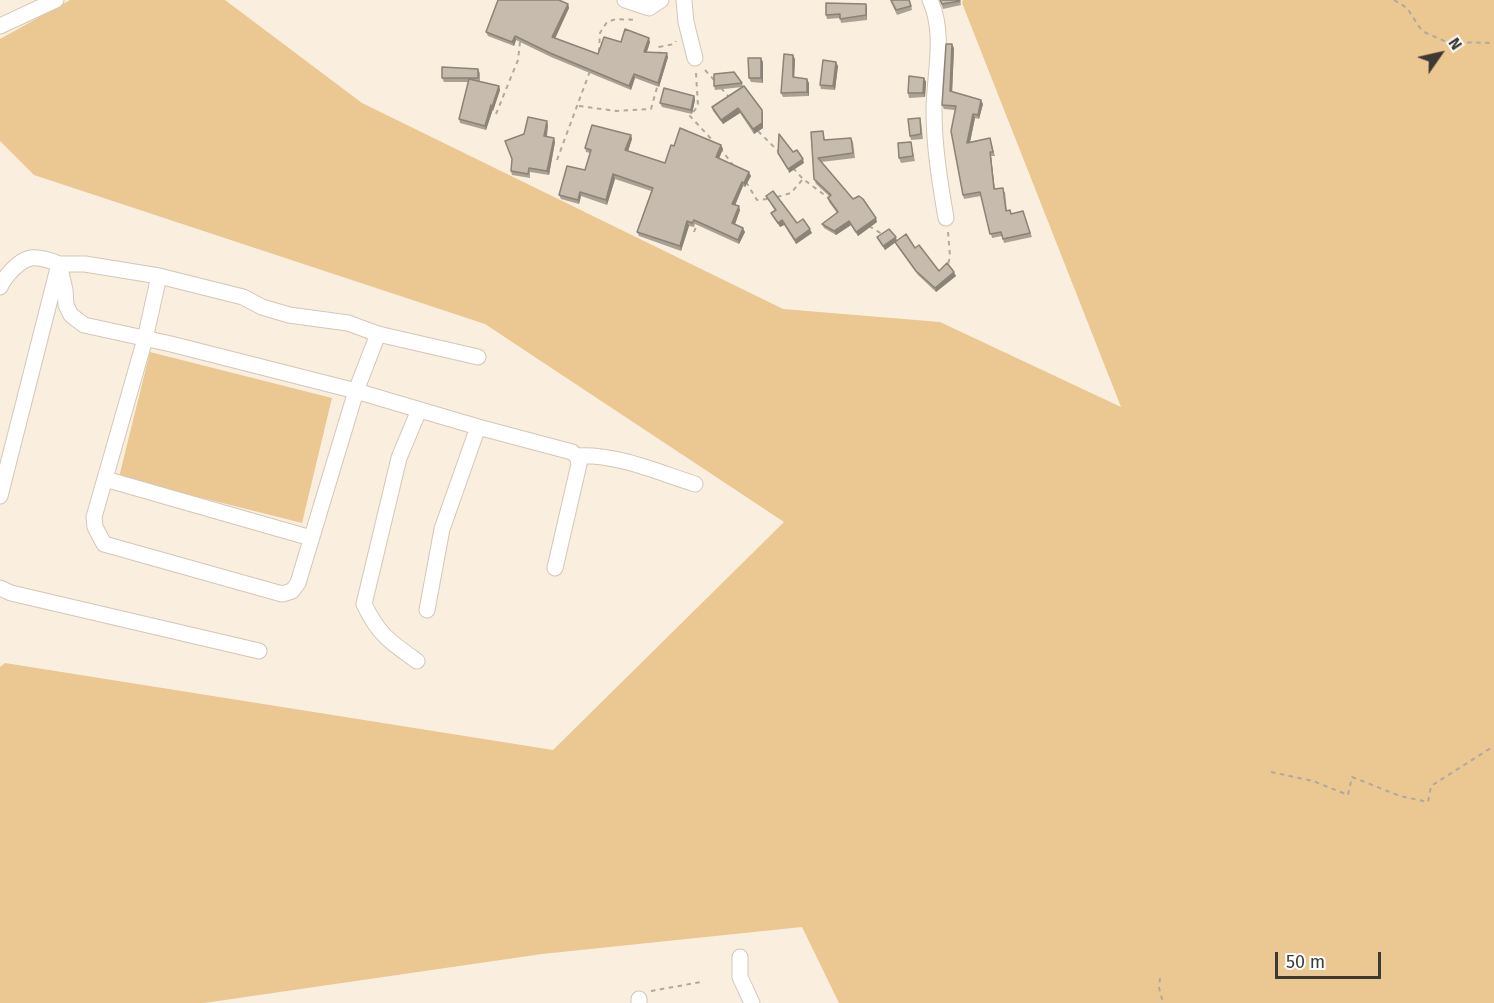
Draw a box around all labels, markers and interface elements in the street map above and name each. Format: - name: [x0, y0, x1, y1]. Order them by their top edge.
- north arrow: [1410, 24, 1470, 84]
- text: N: [1444, 34, 1466, 53]
- scale bar: [1278, 940, 1384, 978]
- text: 50 m: [1286, 951, 1325, 973]

